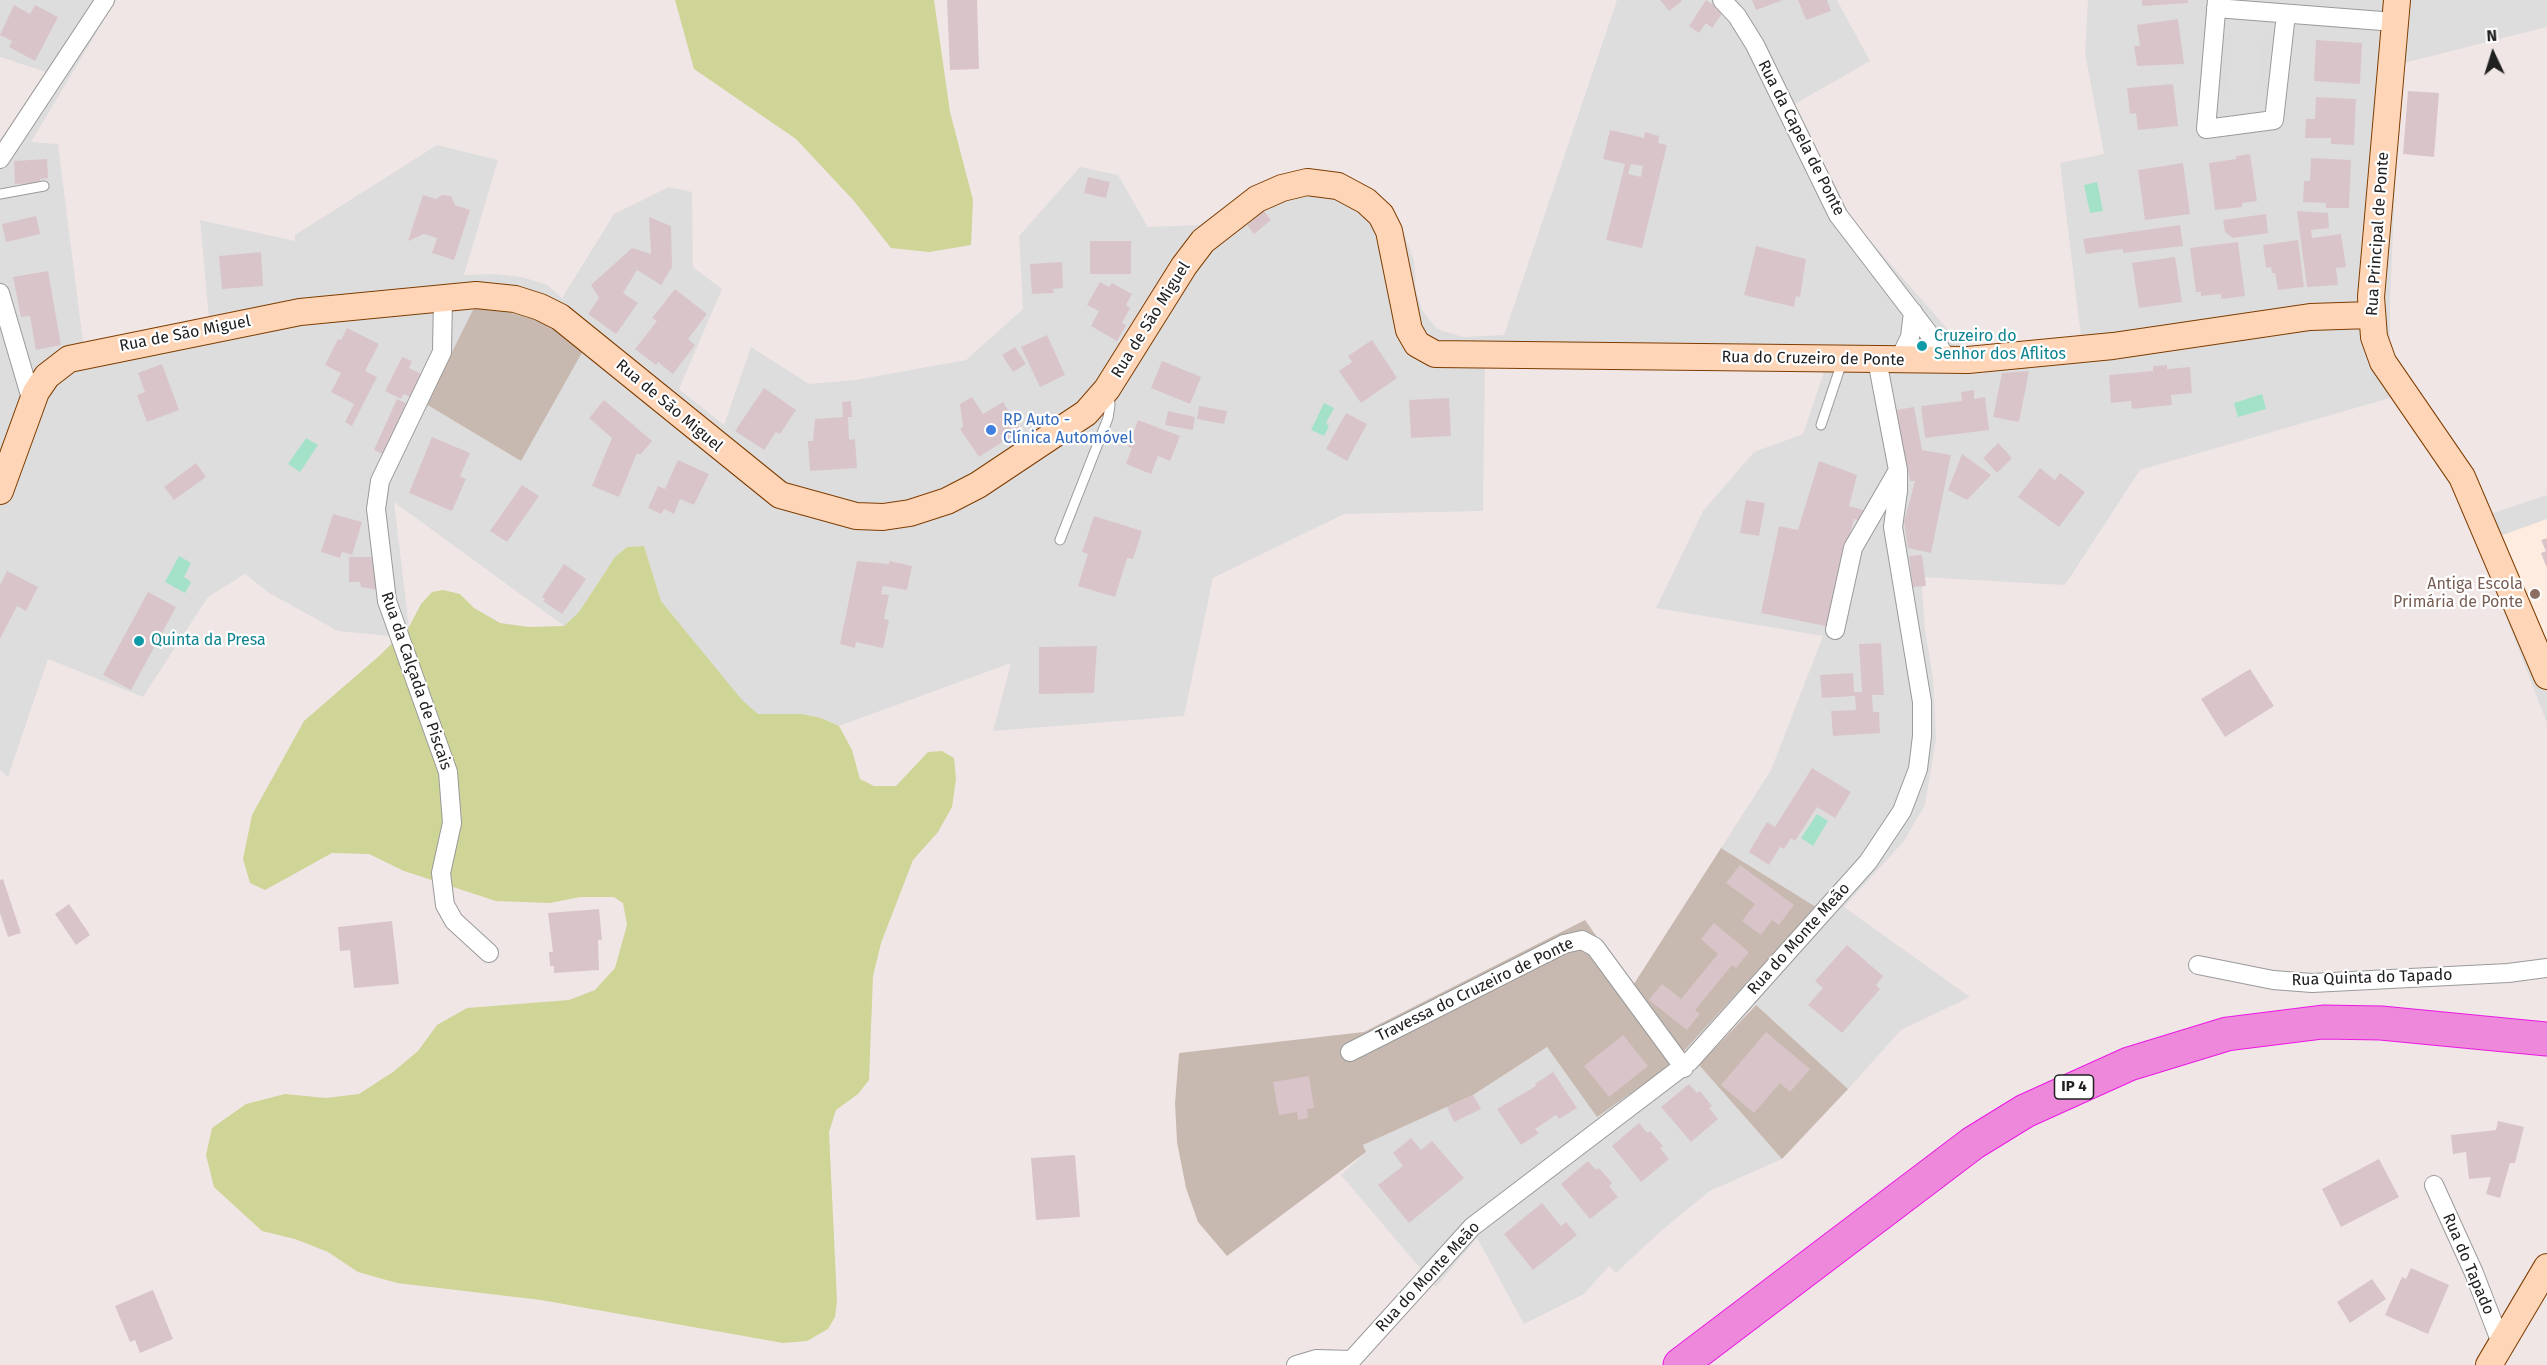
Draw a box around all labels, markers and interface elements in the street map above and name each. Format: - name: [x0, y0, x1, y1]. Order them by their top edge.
- north arrow: [2463, 24, 2523, 84]
- text: N: [2486, 26, 2498, 45]
- street label: Rua da Capela de Ponte: [1753, 57, 1849, 219]
- street label: Rua Principal de Ponte: [2363, 151, 2393, 317]
- street label: Rua de São Miguel: [1108, 258, 1194, 382]
- street label: Rua de São Miguel: [118, 312, 252, 356]
- place label: Cruzeiro do Senhor dos Aflitos: [1934, 327, 2066, 365]
- marker: Cruzeiro do Senhor dos Aflitos: [1915, 339, 1929, 353]
- street label: Rua do Cruzeiro de Ponte: [1721, 348, 1905, 370]
- street label: Rua de São Miguel: [612, 356, 726, 456]
- place label: RP Auto - Clínica Automóvel: [1003, 411, 1133, 449]
- marker: RP Auto - Clínica Automóvel: [984, 423, 998, 437]
- place label: Antiga Escola Primária de Ponte: [2393, 575, 2523, 613]
- marker: Antiga Escola Primária de Ponte: [2528, 587, 2542, 601]
- street label: Rua da Calçada de Piscais: [376, 589, 456, 773]
- place label: Quinta da Presa: [151, 631, 266, 651]
- marker: Quinta da Presa: [132, 634, 146, 648]
- street label: Rua do Monte Meão: [1744, 879, 1854, 999]
- street label: Travessa do Cruzeiro de Ponte: [1373, 934, 1577, 1046]
- street label: Rua Quinta do Tapado: [2291, 966, 2453, 990]
- road number: IP 4: [2054, 1075, 2094, 1099]
- street label: Rua do Tapado: [2438, 1210, 2498, 1318]
- street label: Rua do Monte Meão: [1372, 1218, 1484, 1336]

